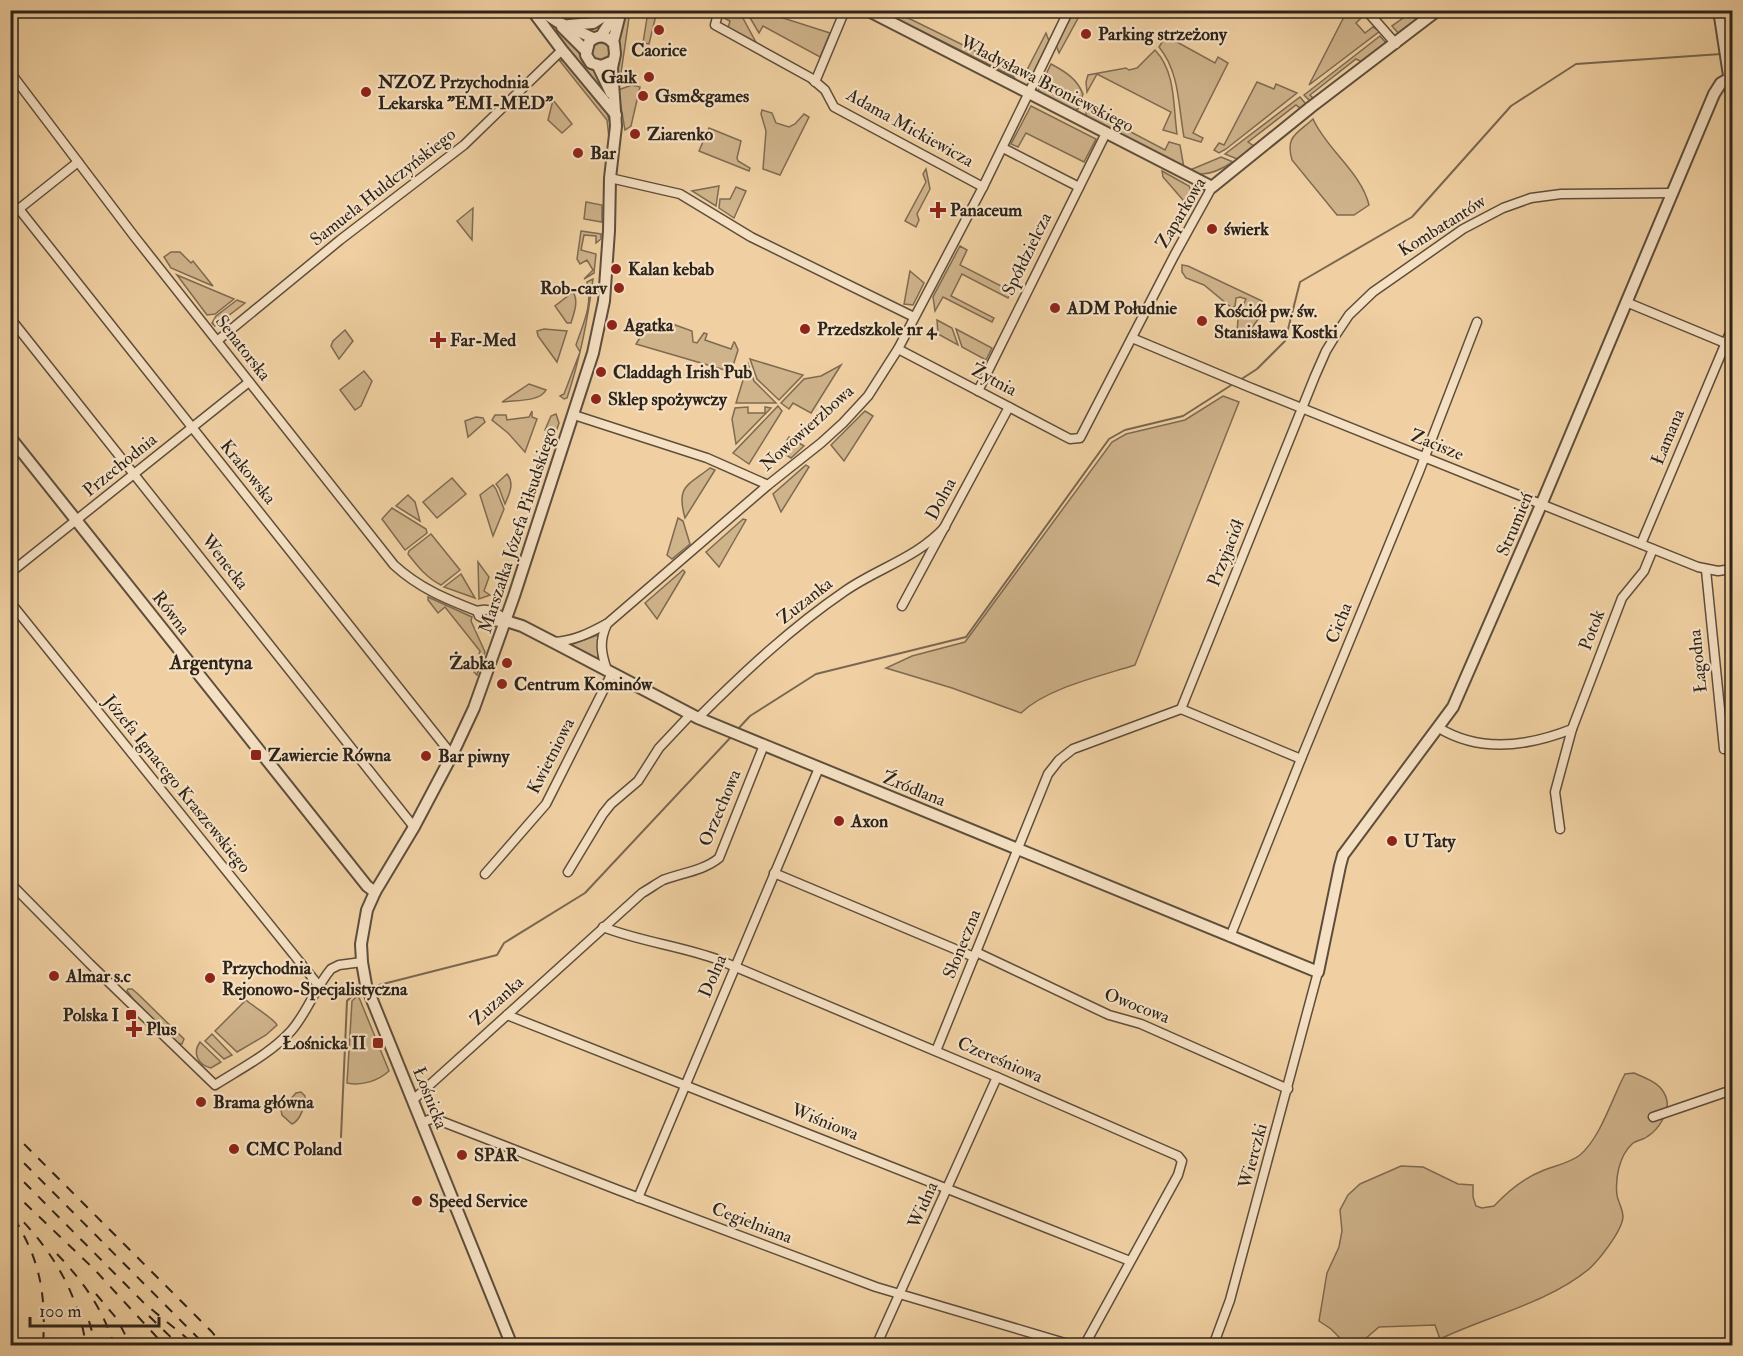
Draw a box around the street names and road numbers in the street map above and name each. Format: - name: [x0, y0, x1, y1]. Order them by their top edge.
- street label: Władysława Broniewskiego: [955, 30, 1138, 138]
- street label: Adama Mickiewicza: [841, 83, 978, 173]
- street label: Samuela Huldczyńskiego: [305, 123, 461, 251]
- street label: Zaparkowa: [1151, 173, 1212, 253]
- street label: Kombatantów: [1394, 190, 1491, 262]
- street label: Spółdzielcza: [997, 208, 1057, 299]
- street label: Senatorska: [210, 310, 276, 386]
- street label: Żytnia: [967, 358, 1022, 402]
- street label: Nowowierzbowa: [755, 379, 859, 476]
- street label: Łamana: [1646, 405, 1690, 468]
- street label: Marszałka Józefa Piłsudskiego: [474, 424, 562, 636]
- street label: Zacisze: [1407, 424, 1467, 466]
- street label: Przechodnia: [78, 428, 162, 502]
- street label: Krakowska: [215, 435, 281, 509]
- street label: Dolna: [920, 473, 962, 524]
- street label: Strumień: [1491, 489, 1539, 559]
- street label: Przyjaciół: [1202, 516, 1250, 590]
- street label: Wenecka: [196, 529, 254, 595]
- street label: Zuzanka: [773, 572, 838, 630]
- street label: Równa: [147, 587, 196, 640]
- street label: Cicha: [1320, 599, 1358, 647]
- street label: Potok: [1574, 606, 1610, 654]
- street label: Łagodna: [1683, 628, 1713, 694]
- street label: Józefa Ignacego Kraszewskiego: [97, 690, 256, 878]
- street label: Kwietniowa: [522, 714, 580, 798]
- street label: Orzechowa: [694, 766, 747, 850]
- street label: Źródlana: [879, 766, 950, 812]
- street label: Słoneczna: [938, 905, 986, 982]
- street label: Dolna: [694, 950, 733, 1001]
- street label: Zuzanka: [465, 971, 529, 1031]
- street label: Owocowa: [1101, 983, 1174, 1029]
- street label: Czereśniowa: [954, 1032, 1047, 1089]
- street label: Łośnicka: [407, 1064, 453, 1133]
- street label: Wiśniowa: [787, 1098, 862, 1146]
- street label: Wierczki: [1233, 1121, 1273, 1192]
- street label: Widna: [902, 1178, 944, 1233]
- street label: Cegielniana: [708, 1197, 796, 1249]

